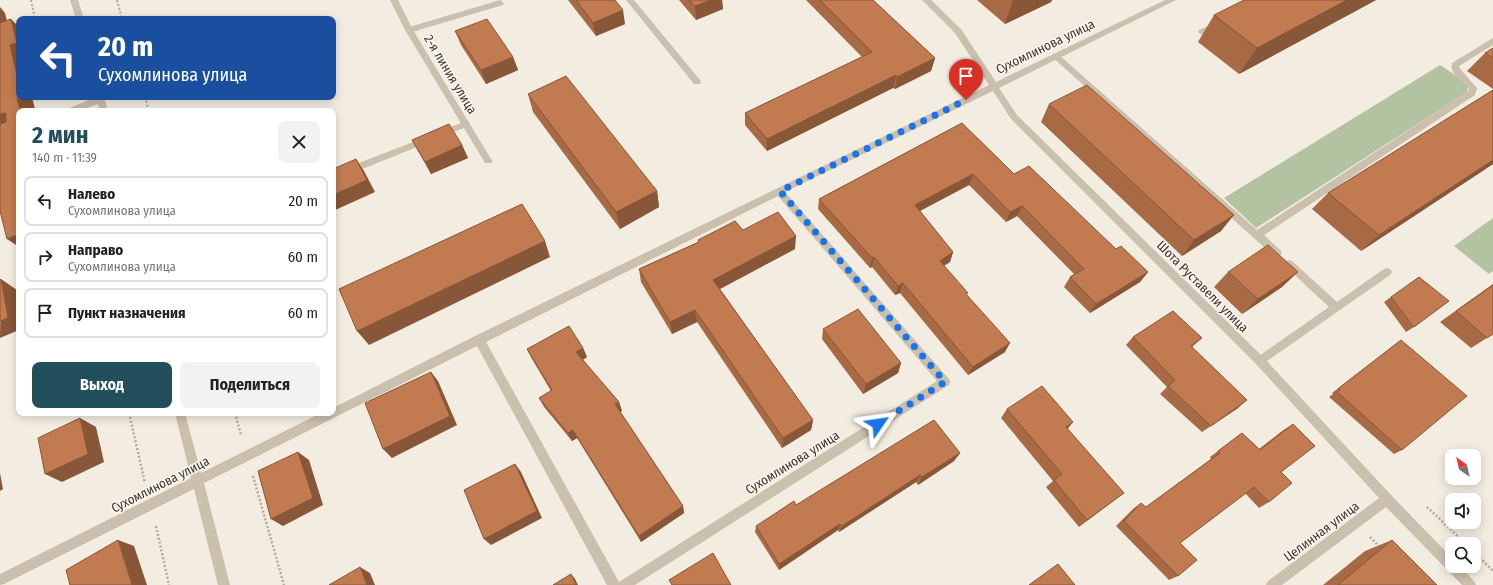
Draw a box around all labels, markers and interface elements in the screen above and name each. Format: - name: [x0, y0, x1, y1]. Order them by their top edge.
- street label: Сухомлинова улица: [993, 16, 1097, 77]
- text: 20 m: [98, 30, 153, 63]
- icon: left: [32, 32, 84, 84]
- street label: 2-я линия улица: [421, 32, 480, 116]
- pin: [949, 59, 983, 100]
- text: Сухомлинова улица: [98, 64, 247, 86]
- icon: arrive: [955, 65, 977, 87]
- text: 2 мин: [32, 121, 88, 149]
- button: close: [278, 121, 320, 163]
- text: 140 m · 11:39: [32, 150, 97, 165]
- text: Налево: [68, 185, 115, 203]
- icon: left: [34, 190, 56, 212]
- text: 20 m: [289, 192, 318, 210]
- text: Сухомлинова улица: [68, 203, 176, 218]
- street label: Шота Руставели улица: [1154, 238, 1251, 335]
- text: Направо: [68, 241, 123, 259]
- icon: right: [34, 246, 56, 268]
- text: 60 m: [288, 248, 318, 266]
- text: Сухомлинова улица: [68, 259, 176, 274]
- icon: arrive: [34, 302, 56, 324]
- text: Пункт назначения: [68, 304, 186, 322]
- text: 60 m: [288, 304, 318, 322]
- button: Выход: [32, 362, 172, 408]
- button: Поделиться: [180, 362, 320, 408]
- position arrow: [857, 403, 899, 445]
- street label: Сухомлинова улица: [743, 427, 842, 497]
- north arrow: [1445, 449, 1481, 485]
- map controls: [1445, 449, 1481, 573]
- street label: Сухомлинова улица: [109, 453, 212, 516]
- button: sound: [1445, 493, 1481, 529]
- street label: Целинная улица: [1281, 498, 1362, 564]
- button: search: [1445, 537, 1481, 573]

